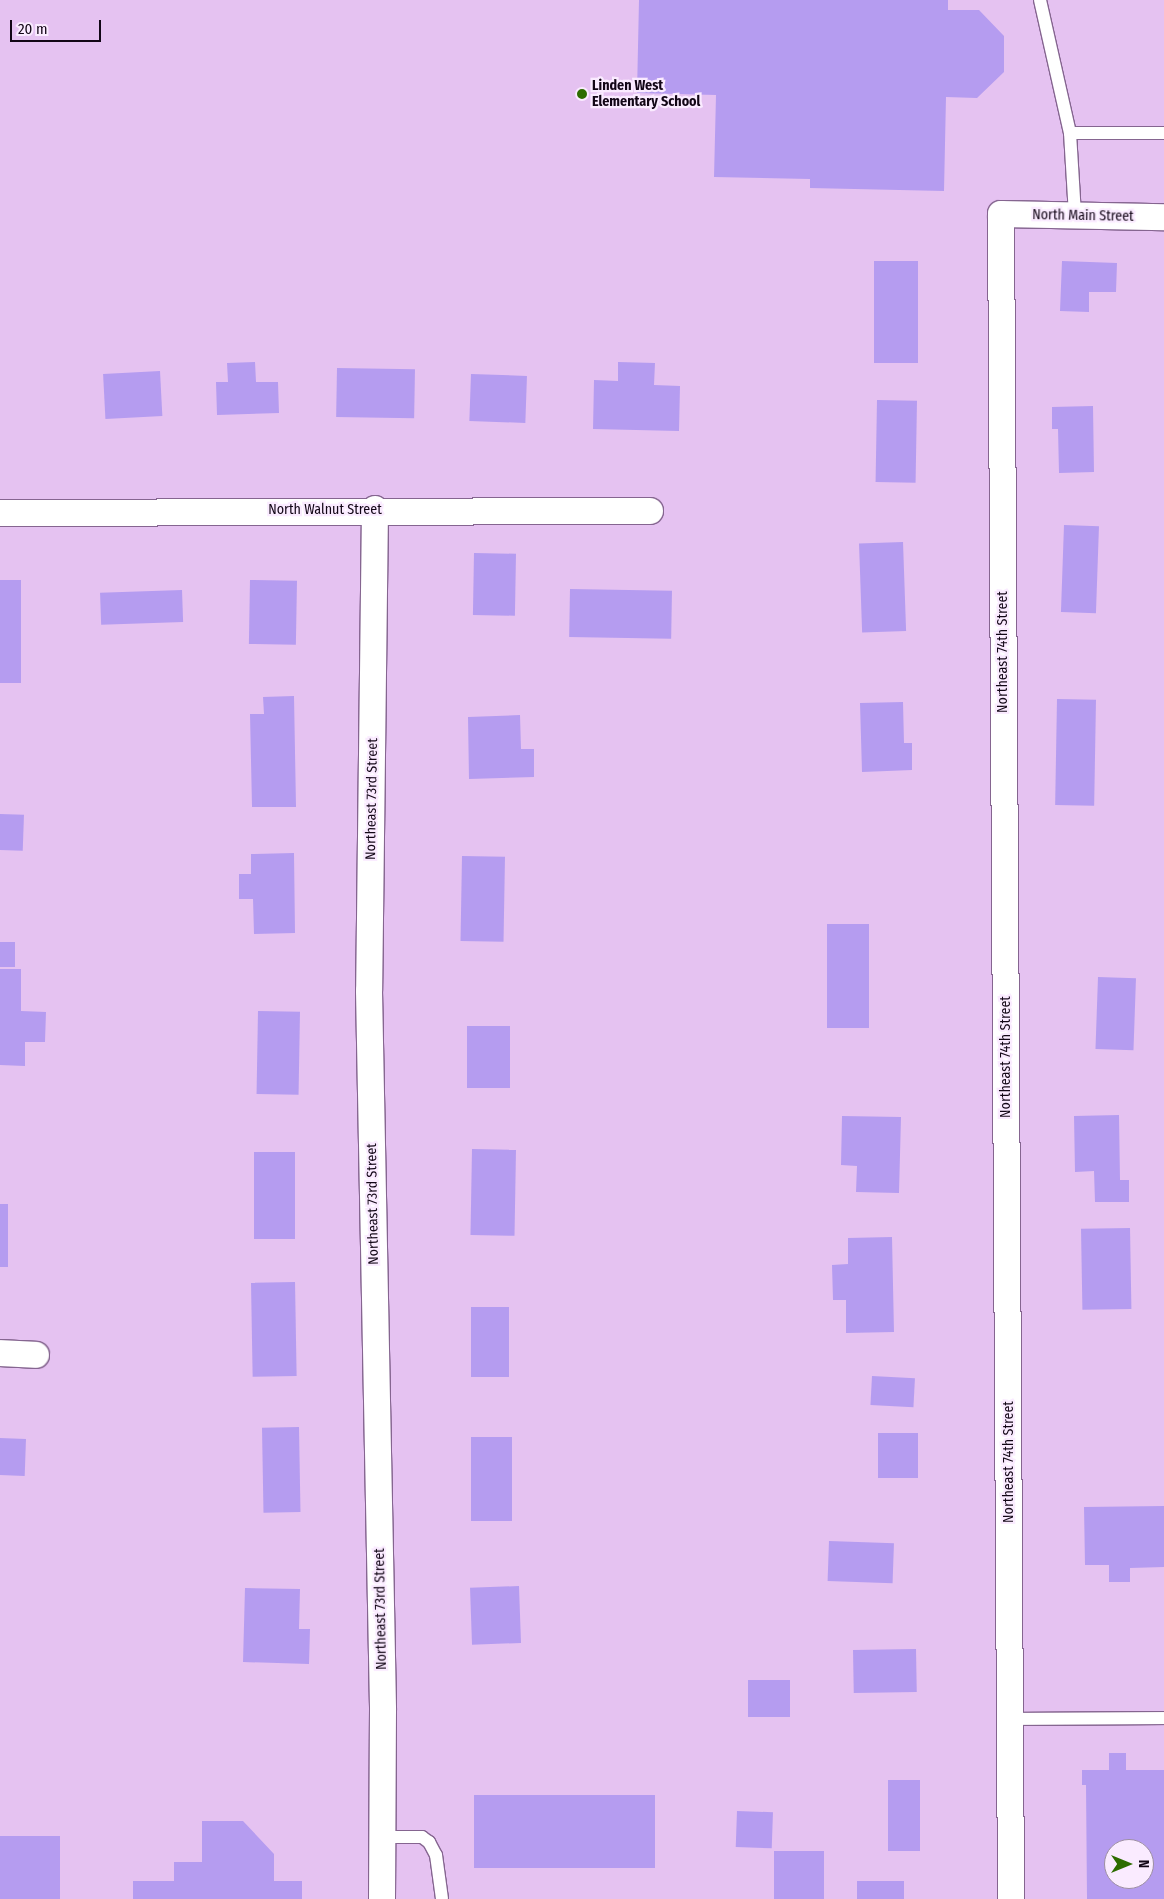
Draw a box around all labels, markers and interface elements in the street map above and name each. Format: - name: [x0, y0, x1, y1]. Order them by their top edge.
- scale bar: [12, 10, 104, 42]
- text: 20 m: [18, 20, 48, 38]
- place label: Linden West Elementary School: [592, 78, 700, 110]
- marker: Linden West Elementary School: [576, 88, 588, 100]
- street label: North Main Street: [1032, 207, 1134, 225]
- street label: North Walnut Street: [268, 502, 382, 518]
- street label: Northeast 74th Street: [995, 591, 1011, 713]
- street label: Northeast 73rd Street: [363, 738, 381, 860]
- street label: Northeast 74th Street: [998, 996, 1014, 1118]
- street label: Northeast 73rd Street: [364, 1143, 382, 1265]
- street label: Northeast 74th Street: [1001, 1401, 1017, 1523]
- street label: Northeast 73rd Street: [372, 1548, 390, 1670]
- north arrow: [1104, 1839, 1154, 1889]
- text: N: [1135, 1860, 1152, 1868]

